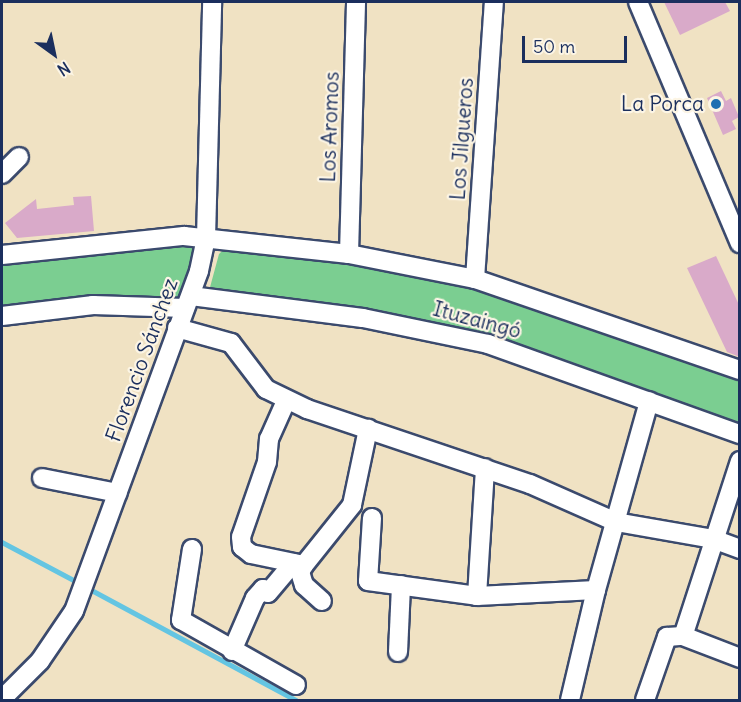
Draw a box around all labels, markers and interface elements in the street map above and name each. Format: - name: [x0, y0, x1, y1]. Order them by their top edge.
- north arrow: [24, 24, 84, 84]
- scale bar: [525, 24, 630, 62]
- text: 50 m: [533, 35, 575, 58]
- text: N: [54, 58, 74, 80]
- street label: Los Aromos: [315, 71, 345, 183]
- street label: Los Jilgueros: [445, 77, 479, 201]
- place label: La Porca: [621, 91, 704, 117]
- marker: La Porca: [709, 97, 723, 111]
- street label: Florencio Sánchez: [101, 275, 183, 445]
- street label: Ituzaingó: [430, 296, 524, 344]

